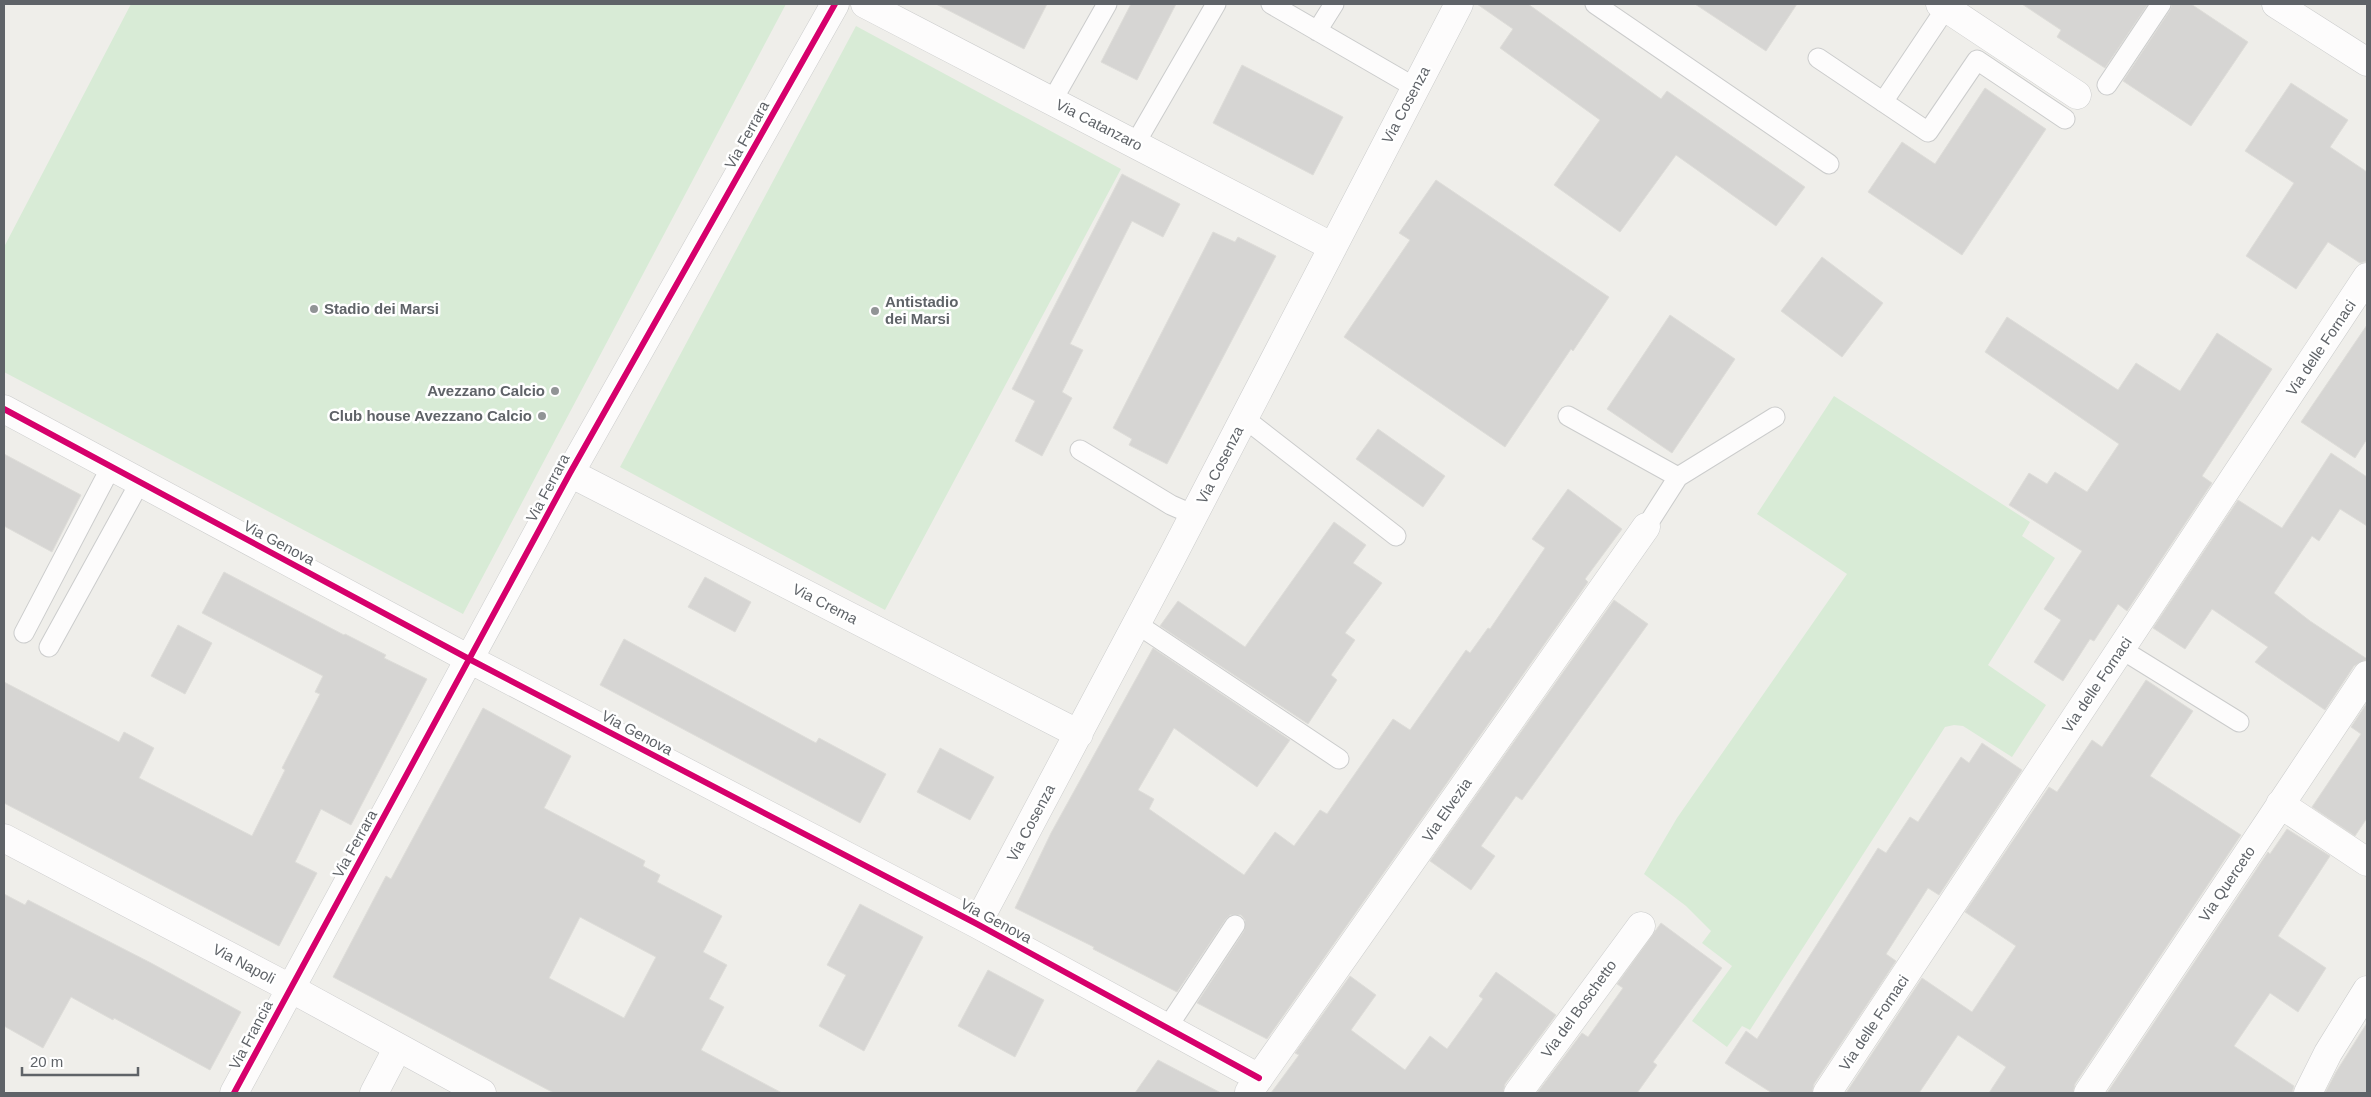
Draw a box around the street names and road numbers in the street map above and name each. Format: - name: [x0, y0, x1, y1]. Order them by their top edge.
- street label: Via Cosenza: [1378, 63, 1433, 146]
- street label: Via Catanzaro: [1053, 95, 1145, 154]
- street label: Via Ferrara: [721, 97, 772, 172]
- street label: Via delle Fornaci: [2282, 297, 2359, 399]
- street label: Via Cosenza: [1193, 423, 1247, 506]
- street label: Via Ferrara: [523, 450, 573, 525]
- street label: Via Genova: [241, 517, 318, 569]
- street label: Via Crema: [790, 580, 861, 627]
- street label: Via delle Fornaci: [2058, 634, 2135, 736]
- street label: Via Genova: [599, 707, 676, 759]
- street label: Via Elvezia: [1418, 774, 1475, 845]
- street label: Via Cosenza: [1003, 781, 1058, 864]
- street label: Via Ferrara: [329, 806, 380, 881]
- street label: Via Querceto: [2195, 843, 2258, 925]
- street label: Via Genova: [958, 895, 1035, 947]
- street label: Via Napoli: [210, 940, 278, 987]
- street label: Via del Boschetto: [1537, 957, 1620, 1061]
- street label: Via delle Fornaci: [1835, 972, 1912, 1074]
- street label: Via Francia: [225, 997, 276, 1072]

